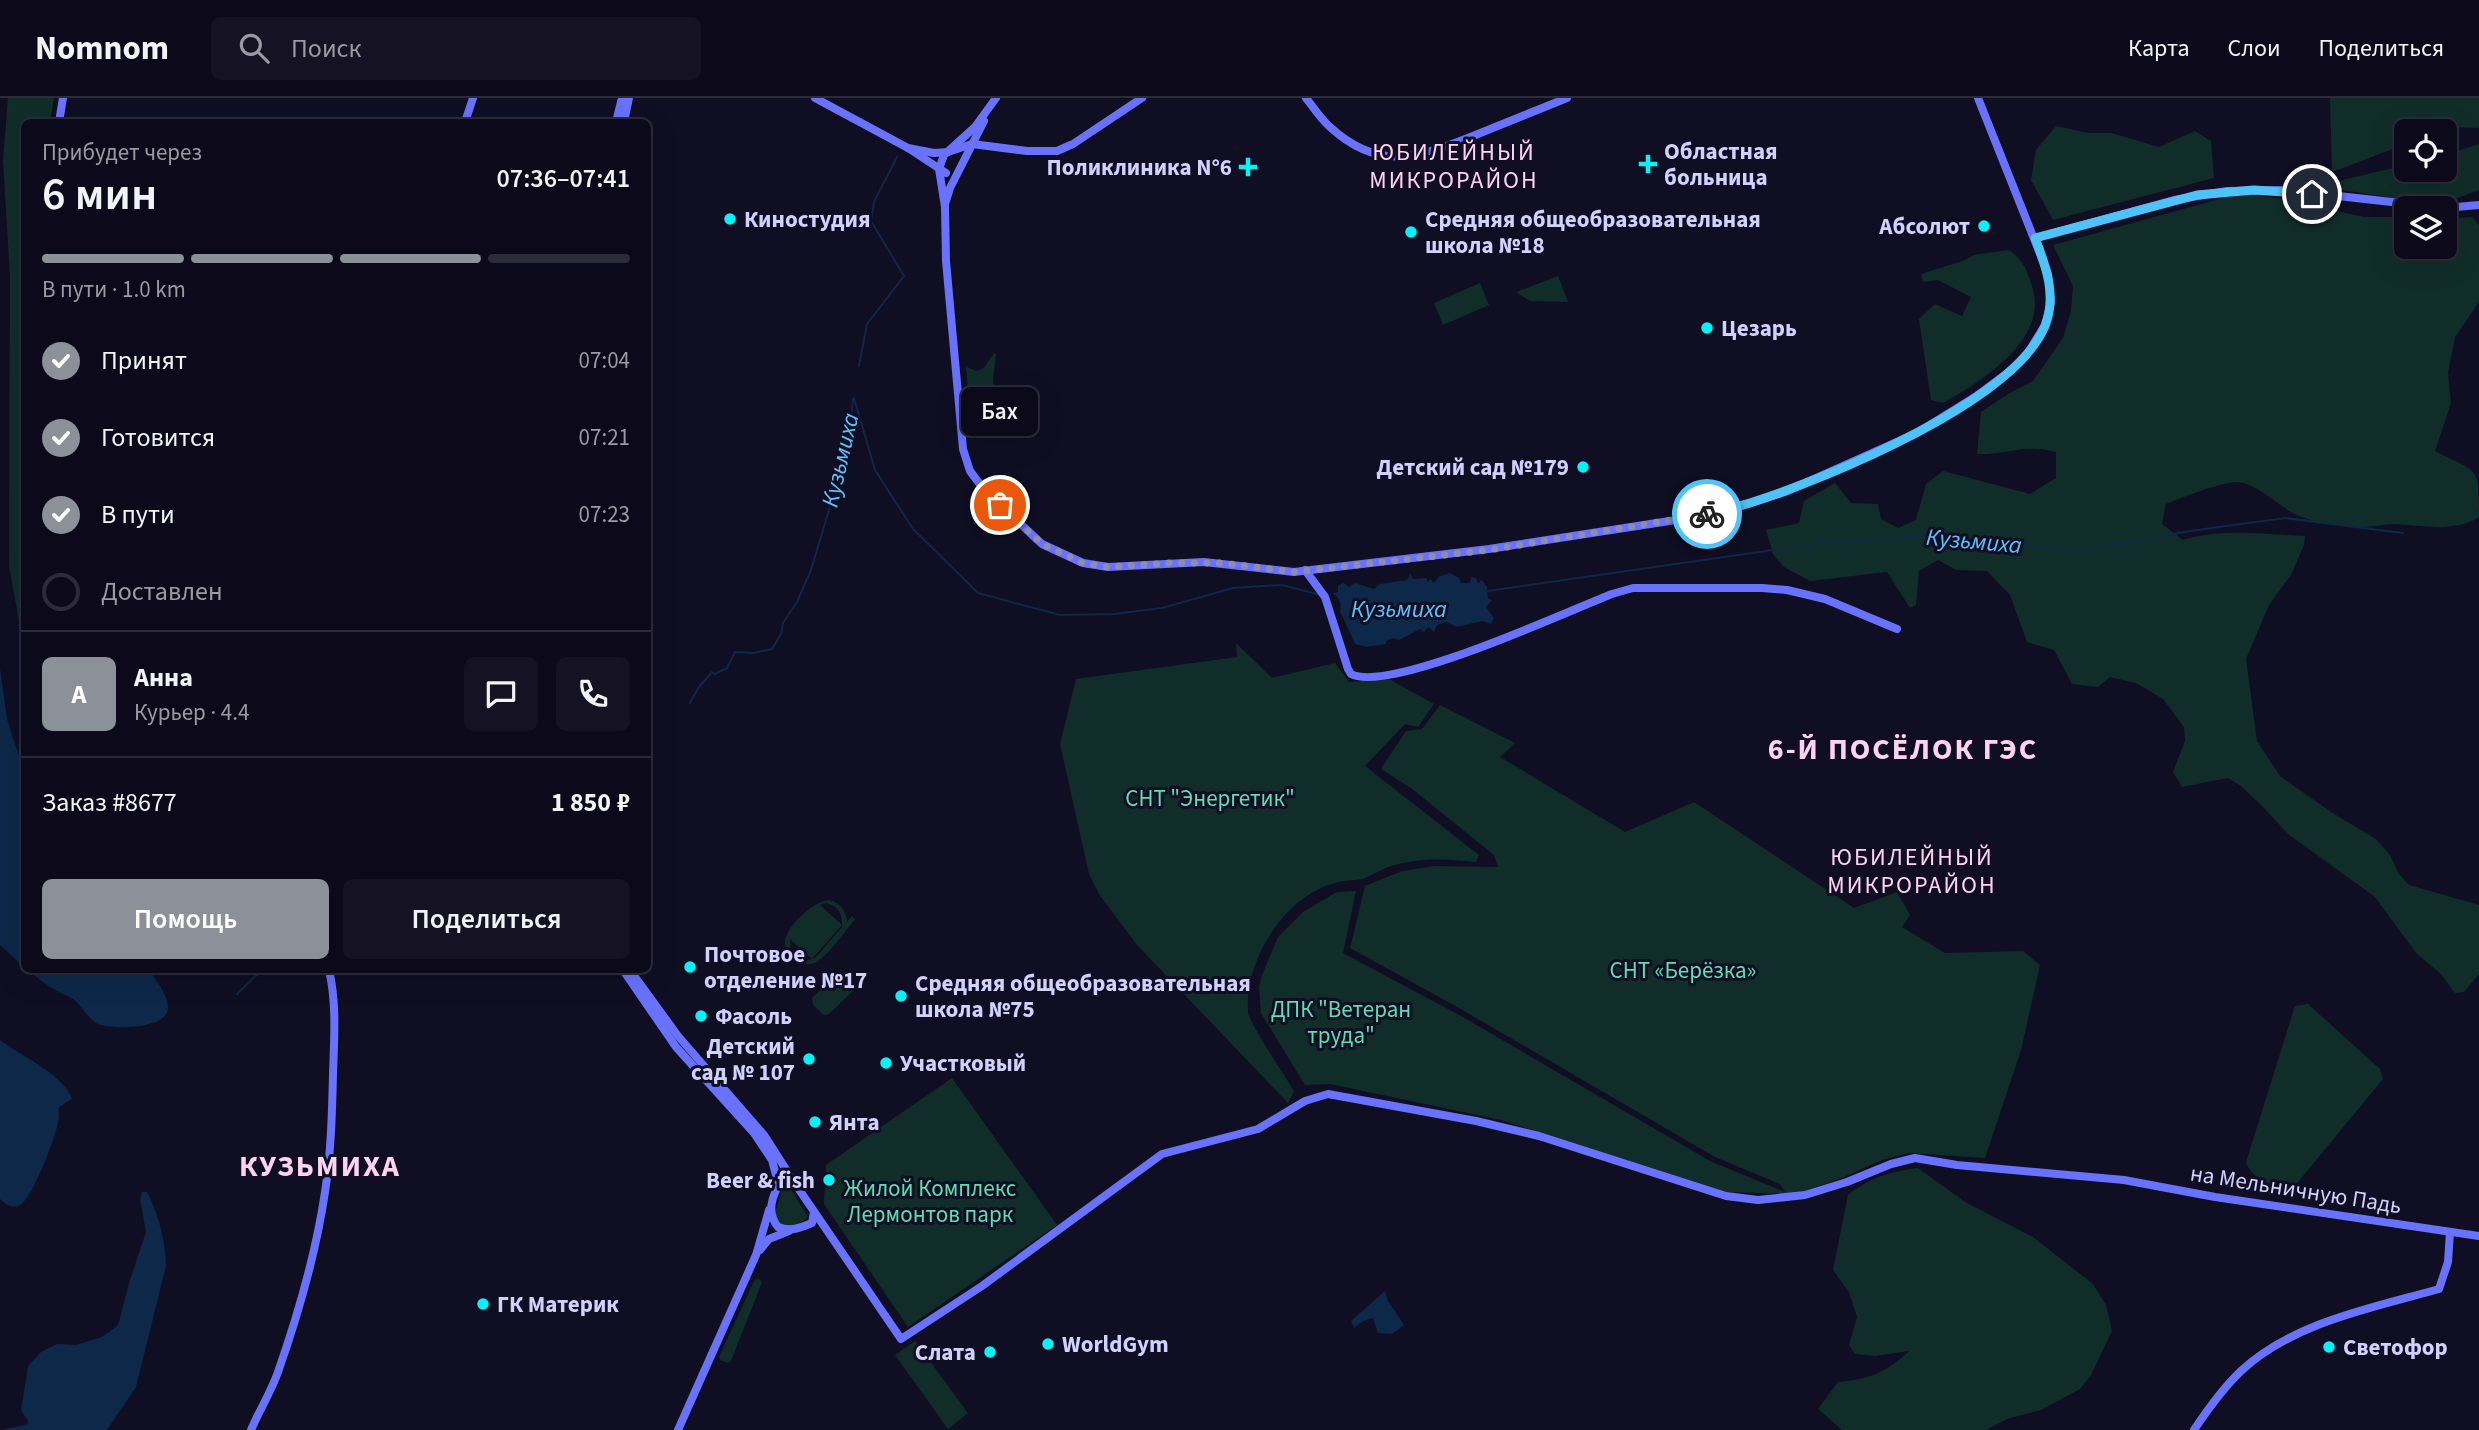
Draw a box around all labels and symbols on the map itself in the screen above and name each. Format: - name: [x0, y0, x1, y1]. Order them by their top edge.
- district label: ЮБИЛЕЙНЫЙ МИКРОРАЙОН: [1369, 135, 1539, 198]
- place label: Областная больница: [1664, 135, 1778, 194]
- place label: Поликлиника N°6: [1046, 151, 1232, 184]
- marker: Областная больница: [1638, 154, 1658, 174]
- marker: Поликлиника N°6: [1238, 157, 1258, 177]
- pin: [2282, 164, 2342, 224]
- place label: Киностудия: [744, 203, 871, 236]
- place label: Средняя общеобразовательная школа №18: [1425, 203, 1761, 262]
- place label: Абсолют: [1878, 210, 1970, 243]
- marker: Киностудия: [722, 211, 738, 227]
- marker: Абсолют: [1976, 218, 1992, 234]
- marker: Средняя общеобразовательная школа №18: [1403, 224, 1419, 240]
- place label: Цезарь: [1721, 312, 1797, 345]
- marker: Цезарь: [1699, 320, 1715, 336]
- callout: Бах: [962, 386, 1038, 435]
- water label: Кузьмиха: [813, 409, 868, 511]
- place label: Детский сад №179: [1377, 451, 1569, 484]
- marker: Детский сад №179: [1575, 459, 1591, 475]
- pin: [970, 475, 1030, 535]
- courier: [1672, 479, 1742, 549]
- water label: Кузьмиха: [1925, 520, 2023, 563]
- water label: Кузьмиха: [1351, 592, 1447, 627]
- district label: 6-Й ПОСЁЛОК ГЭС: [1768, 728, 2038, 771]
- park label: СНТ "Энергетик": [1125, 782, 1295, 815]
- district label: ЮБИЛЕЙНЫЙ МИКРОРАЙОН: [1827, 840, 1997, 903]
- place label: Почтовое отделение №17: [704, 938, 867, 997]
- park label: СНТ «Берёзка»: [1610, 954, 1756, 987]
- marker: Почтовое отделение №17: [682, 959, 698, 975]
- place label: Средняя общеобразовательная школа №75: [915, 967, 1251, 1026]
- marker: Средняя общеобразовательная школа №75: [893, 988, 909, 1004]
- park label: ДПК "Ветеран труда": [1271, 993, 1411, 1052]
- place label: Фасоль: [715, 1000, 792, 1033]
- marker: Фасоль: [693, 1008, 709, 1024]
- place label: Детский сад № 107: [691, 1030, 795, 1089]
- place label: Участковый: [900, 1047, 1026, 1080]
- marker: Детский сад № 107: [801, 1051, 817, 1067]
- marker: Участковый: [878, 1055, 894, 1071]
- place label: Янта: [829, 1106, 880, 1139]
- marker: Янта: [807, 1114, 823, 1130]
- district label: КУЗЬМИХА: [239, 1145, 401, 1188]
- street label: на Мельничную Падь: [2188, 1156, 2404, 1223]
- place label: Beer & fish: [706, 1164, 815, 1197]
- marker: Beer & fish: [821, 1172, 837, 1188]
- park label: Жилой Комплекс Лермонтов парк: [844, 1172, 1016, 1231]
- place label: ГК Материк: [497, 1288, 619, 1321]
- marker: ГК Материк: [475, 1296, 491, 1312]
- place label: WorldGym: [1062, 1328, 1169, 1361]
- place label: Светофор: [2343, 1331, 2448, 1364]
- place label: Слата: [915, 1336, 976, 1369]
- marker: WorldGym: [1040, 1336, 1056, 1352]
- marker: Светофор: [2321, 1339, 2337, 1355]
- marker: Слата: [982, 1344, 998, 1360]

